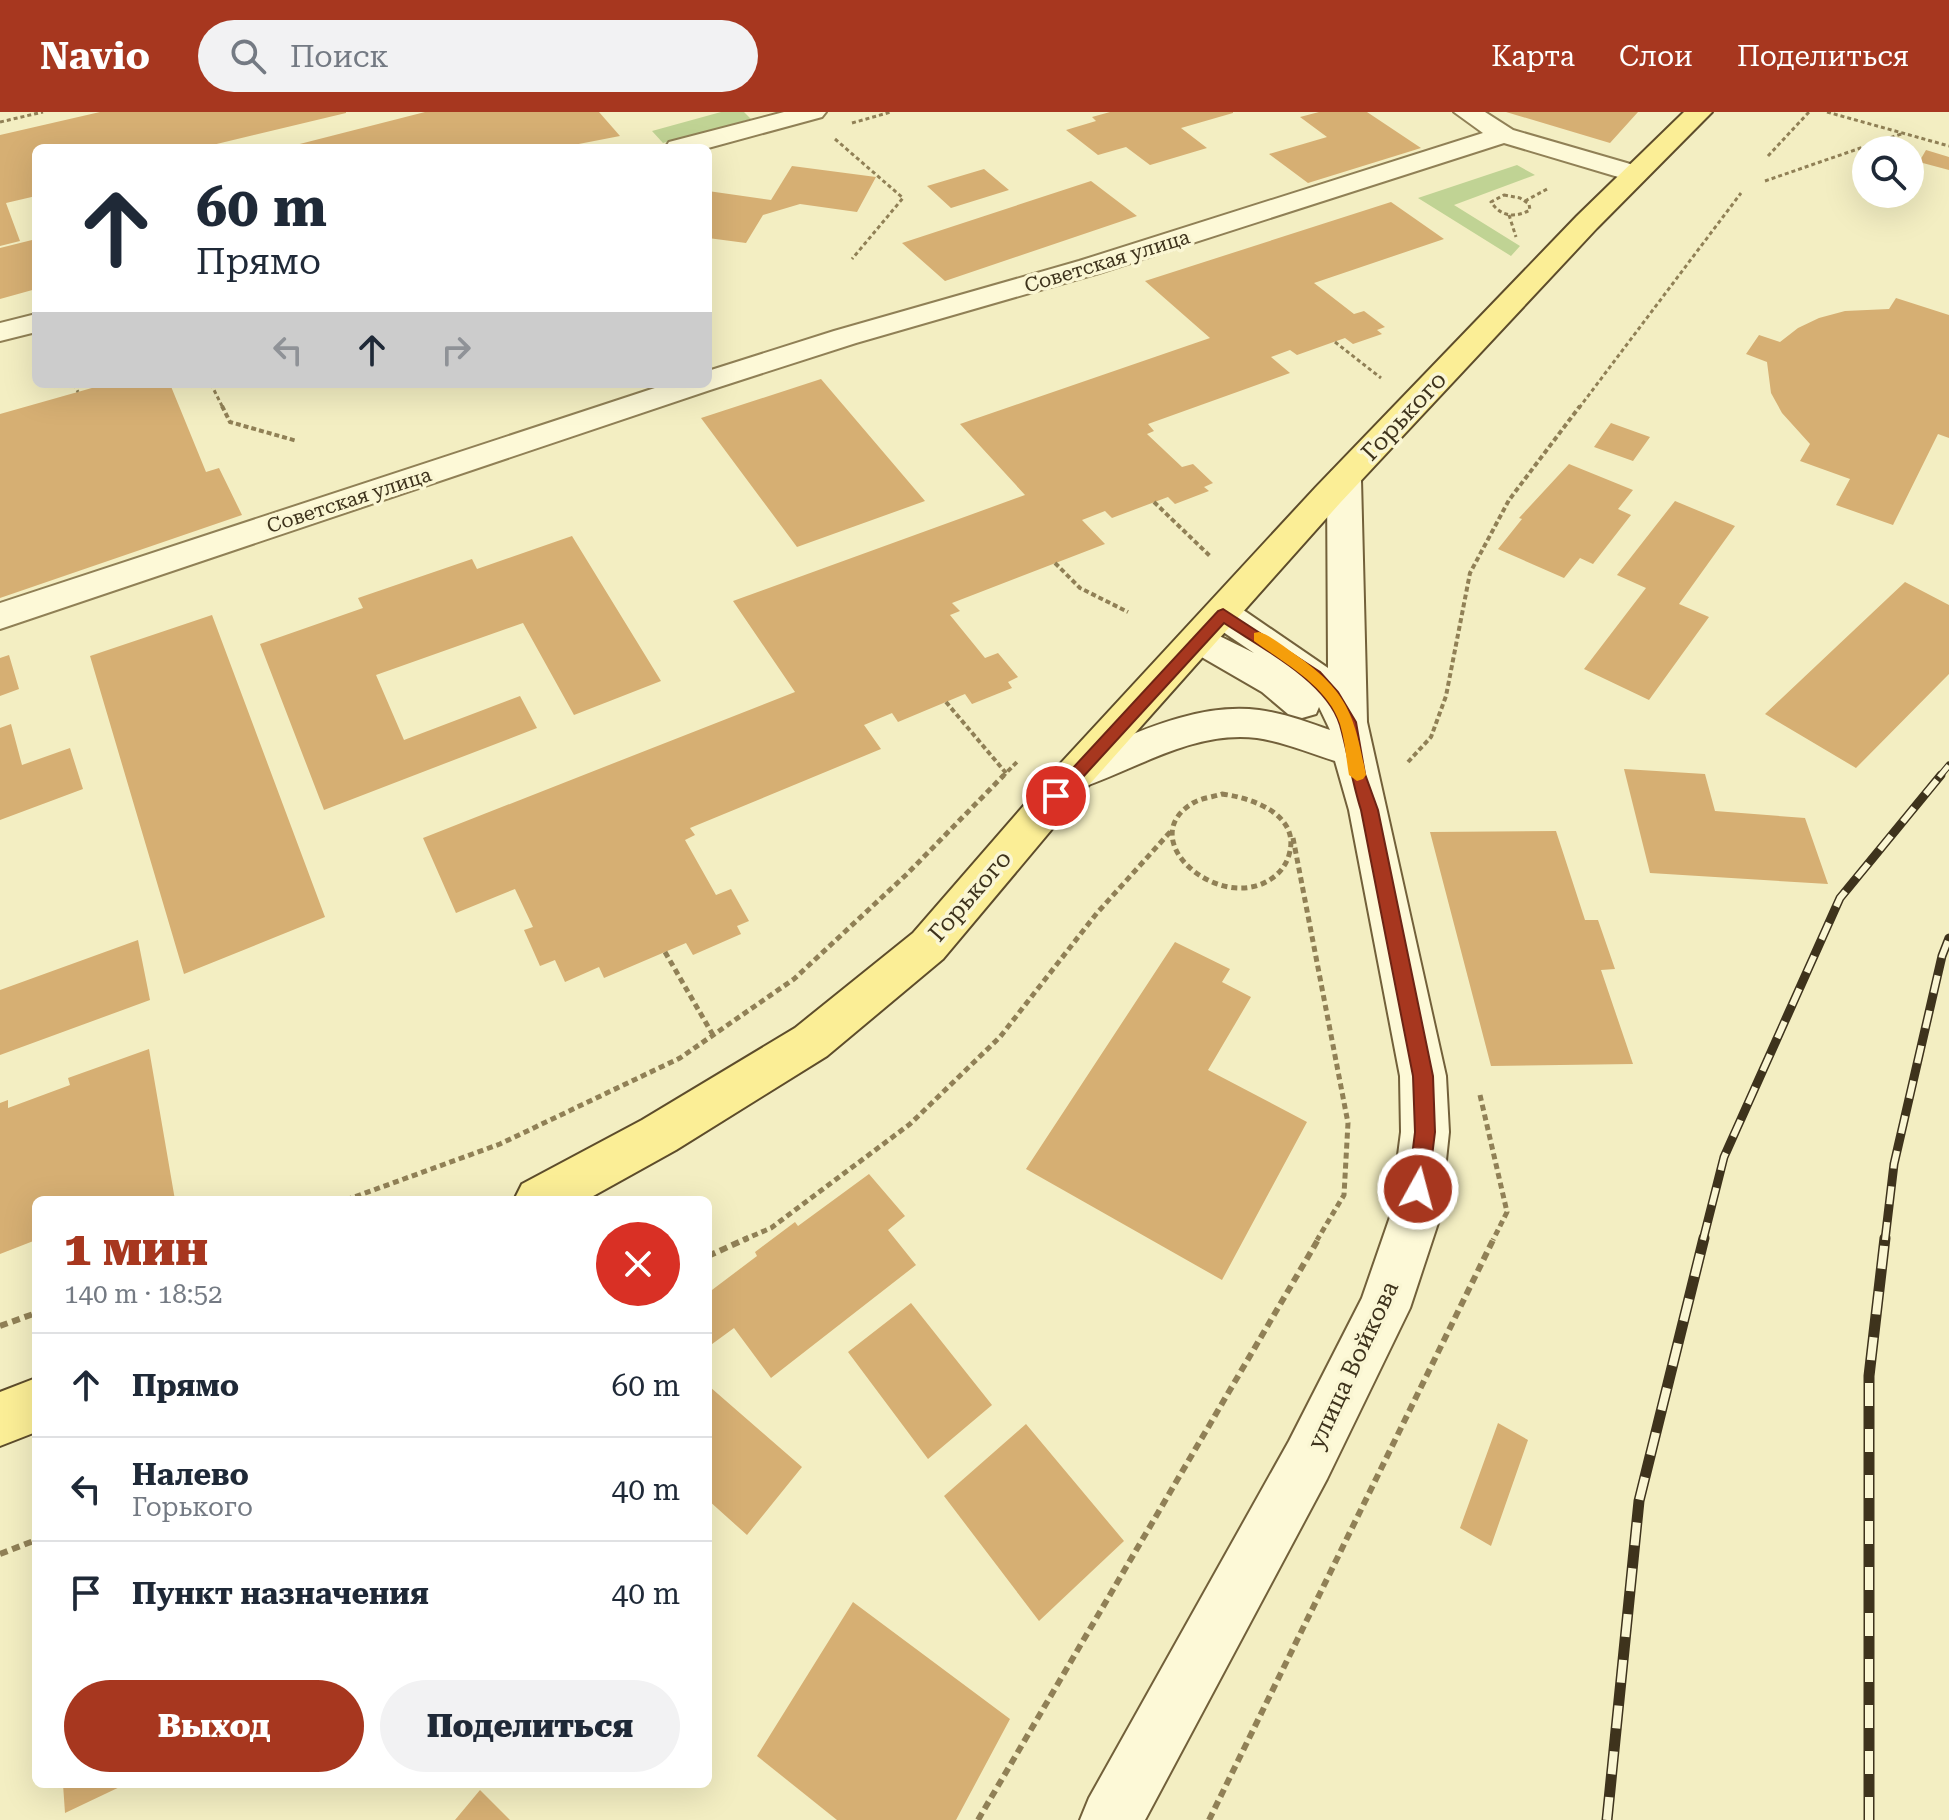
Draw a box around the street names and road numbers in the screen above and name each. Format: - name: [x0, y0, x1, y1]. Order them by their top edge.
- street label: Советская улица: [1021, 224, 1193, 298]
- street label: Горького: [1356, 366, 1452, 466]
- street label: Советская улица: [264, 462, 435, 538]
- street label: Горького: [923, 845, 1017, 947]
- street label: улица Войкова: [1302, 1277, 1404, 1453]

